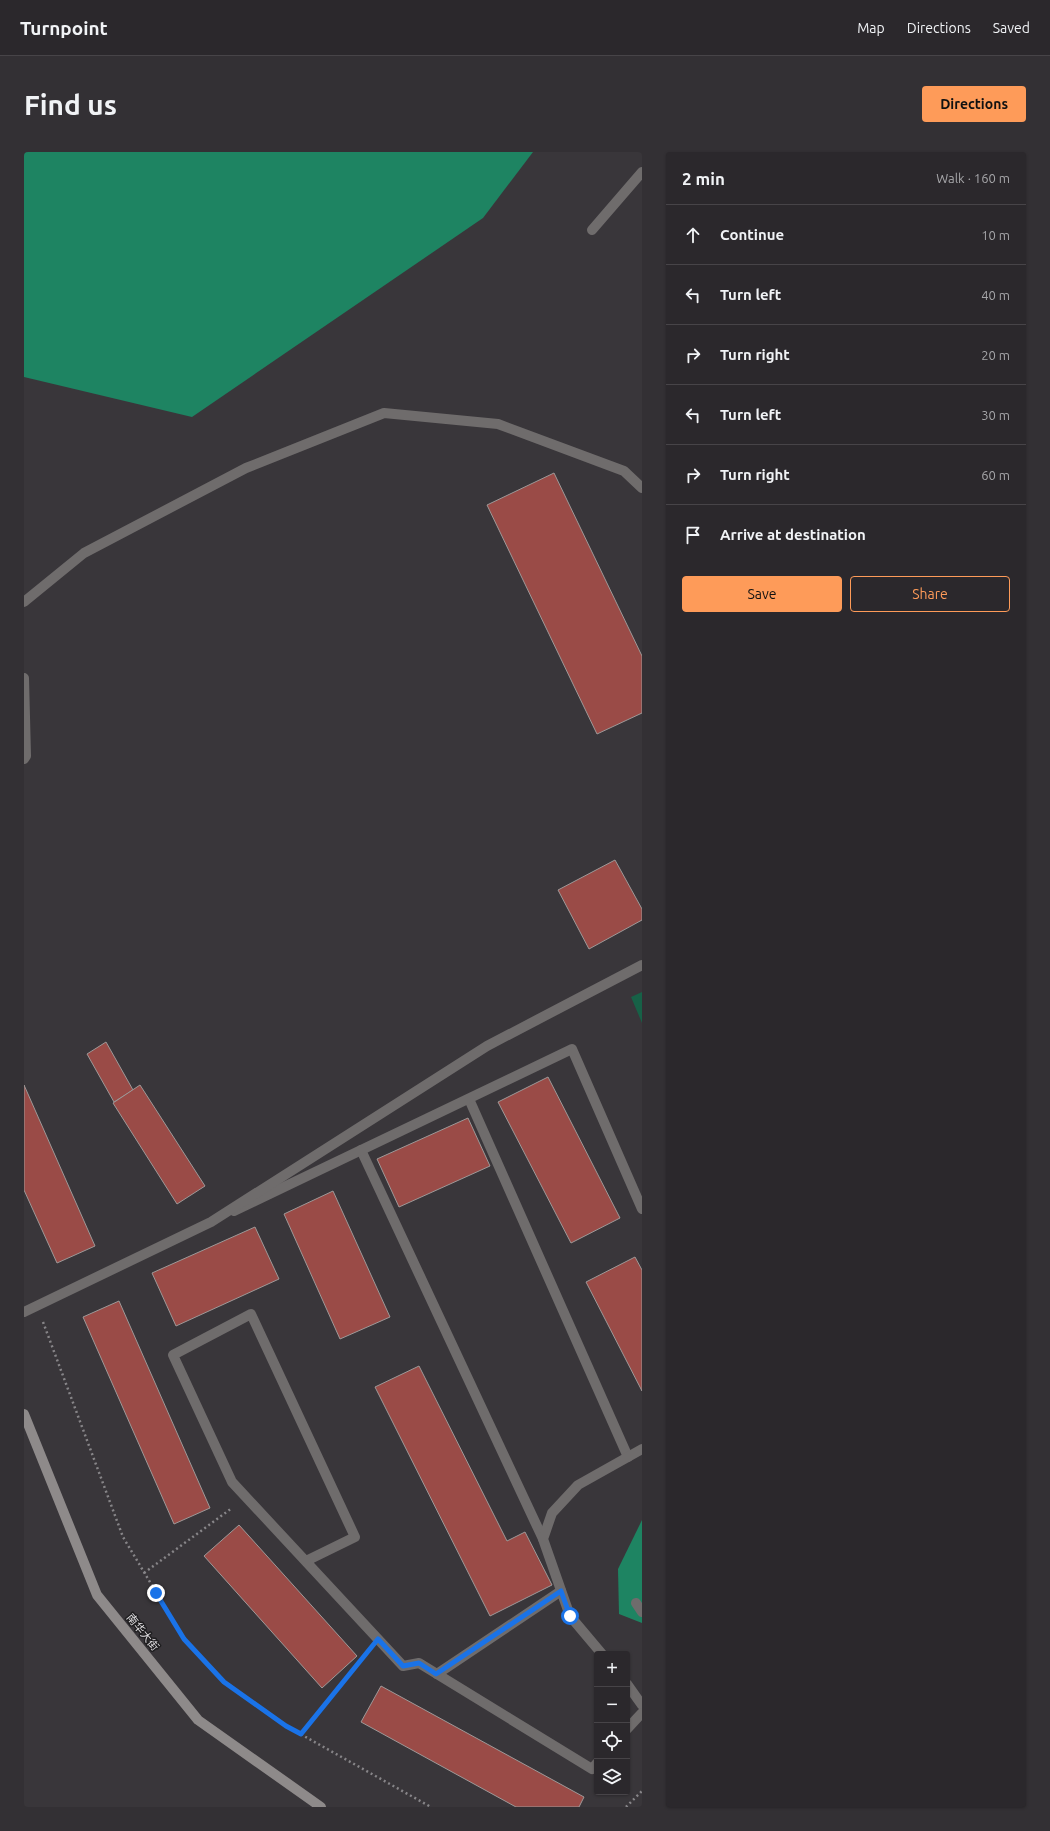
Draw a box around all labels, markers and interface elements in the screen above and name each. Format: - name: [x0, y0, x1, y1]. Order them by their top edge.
- text: Turnpoint: [20, 17, 108, 39]
- text: Map: [857, 20, 885, 36]
- text: Directions: [907, 20, 971, 36]
- text: Saved: [993, 20, 1030, 36]
- button: Directions: [922, 86, 1026, 122]
- text: Find us: [24, 89, 117, 120]
- text: 2 min: [682, 169, 725, 188]
- text: Walk · 160 m: [936, 171, 1010, 185]
- icon: ahead: [682, 224, 704, 246]
- text: Continue: [720, 226, 784, 243]
- text: 10 m: [981, 228, 1010, 242]
- icon: left: [682, 284, 704, 306]
- text: Turn left: [720, 286, 781, 303]
- text: 40 m: [981, 288, 1010, 302]
- icon: right: [682, 344, 704, 366]
- text: Turn right: [720, 346, 790, 363]
- text: 20 m: [981, 348, 1010, 362]
- icon: left: [682, 404, 704, 426]
- text: Turn left: [720, 406, 781, 423]
- text: 30 m: [981, 408, 1010, 422]
- icon: right: [682, 464, 704, 486]
- text: Turn right: [720, 466, 790, 483]
- text: 60 m: [981, 468, 1010, 482]
- icon: arrive: [682, 524, 704, 546]
- text: Arrive at destination: [720, 526, 866, 543]
- button: Save: [682, 576, 842, 612]
- button: Share: [850, 576, 1010, 612]
- route end: [147, 1584, 165, 1602]
- route start: [561, 1607, 579, 1625]
- street label: 南华大街: [124, 1611, 162, 1653]
- map controls: [594, 1651, 630, 1795]
- button: +: [594, 1651, 630, 1687]
- button: −: [594, 1687, 630, 1723]
- button: locate: [594, 1723, 630, 1759]
- button: layers: [594, 1759, 630, 1795]

